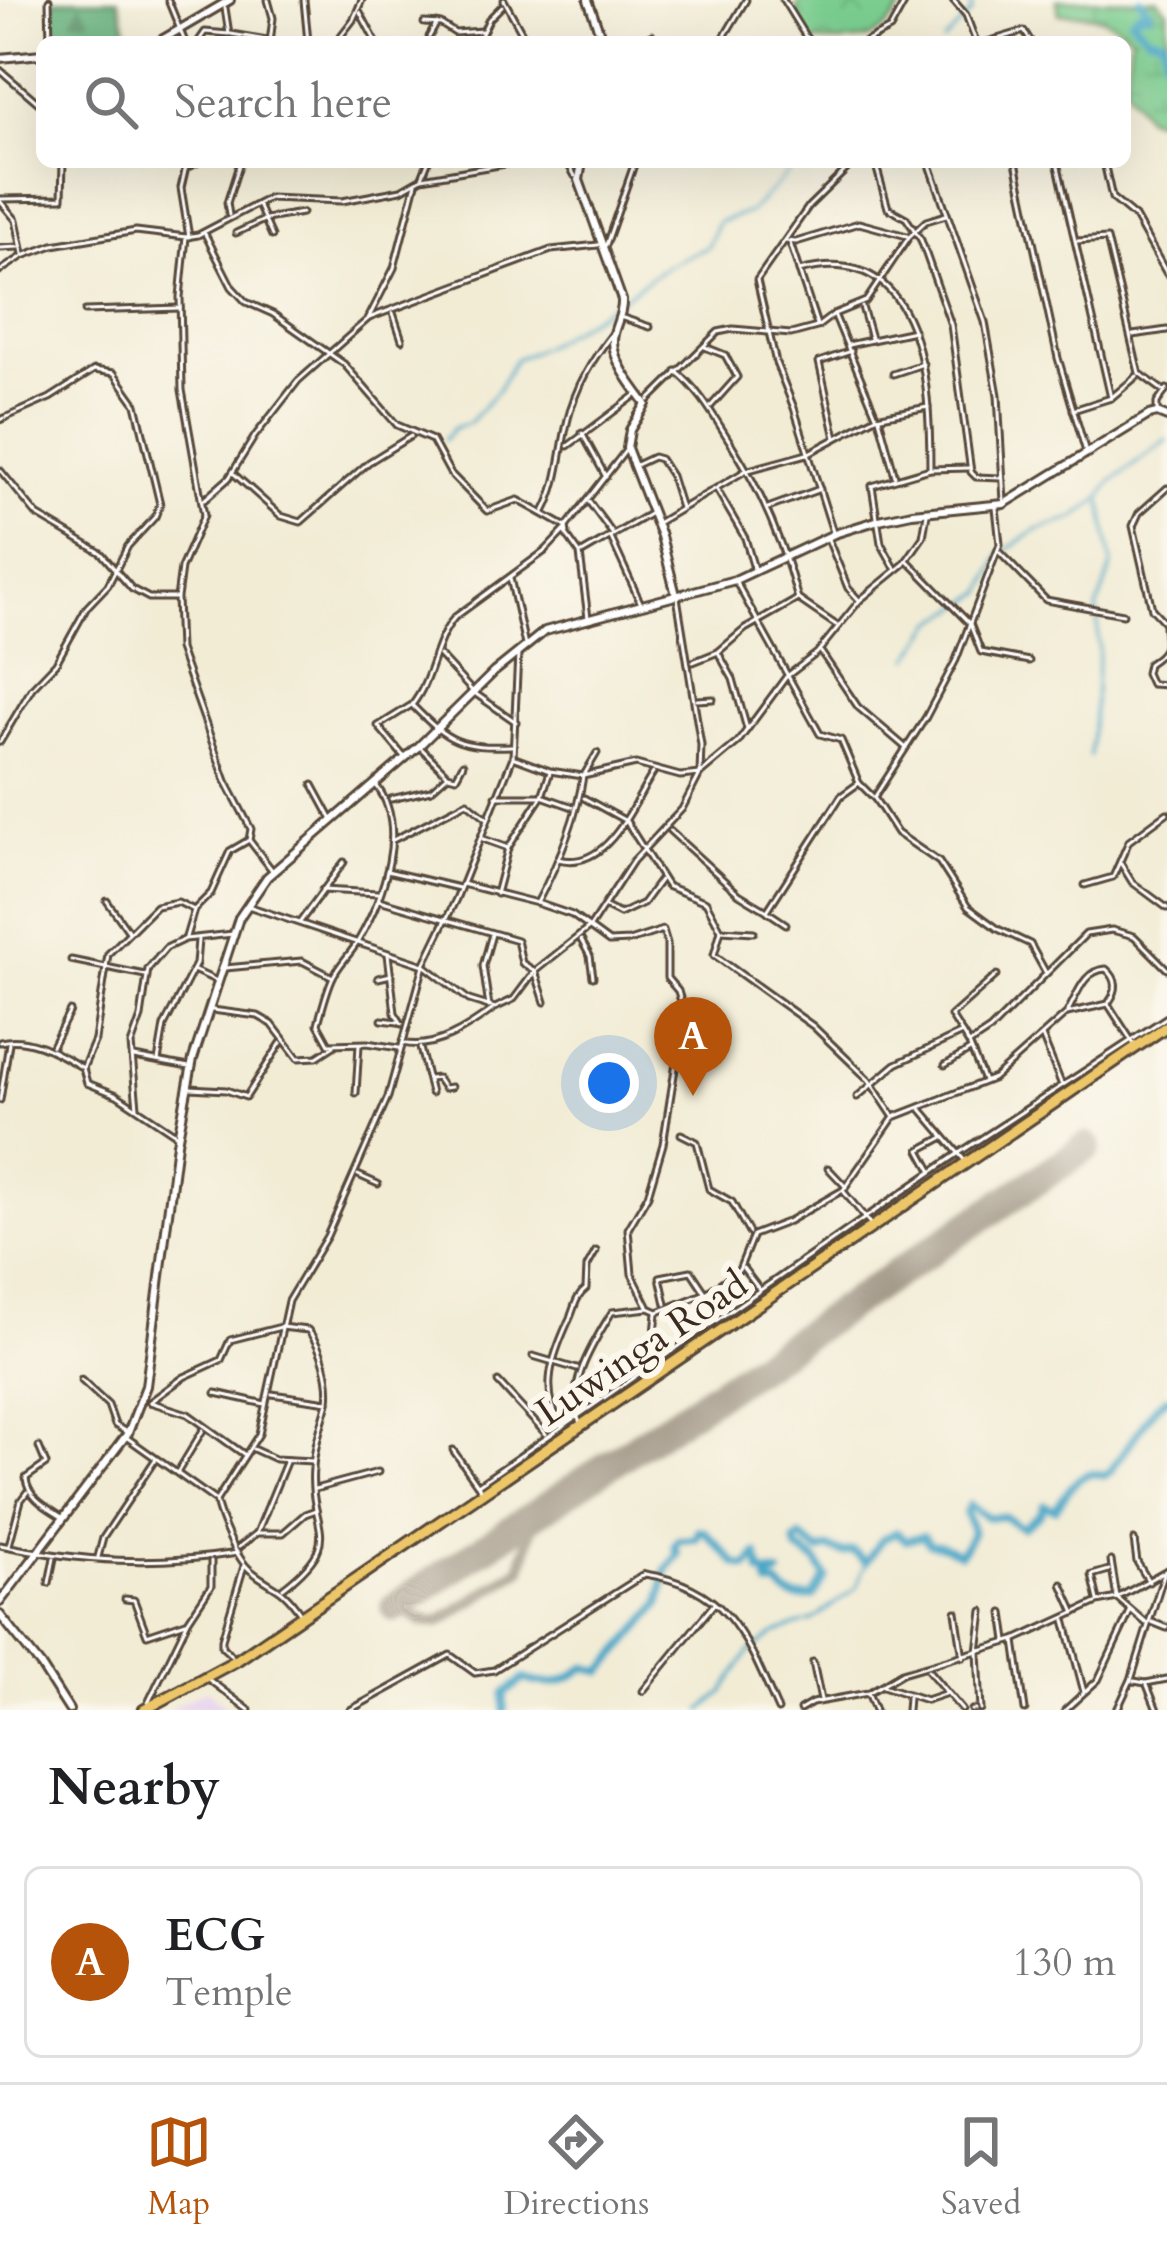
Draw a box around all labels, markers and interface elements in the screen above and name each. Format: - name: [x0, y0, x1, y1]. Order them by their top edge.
- search box: [36, 36, 1131, 168]
- icon: search: [78, 69, 144, 135]
- text: Search here: [174, 72, 392, 133]
- pin: A: [654, 997, 732, 1096]
- your location: [579, 1053, 639, 1113]
- street label: Luwinga Road: [526, 1258, 758, 1439]
- text: Nearby: [48, 1753, 220, 1823]
- text: ECG: [165, 1905, 265, 1966]
- text: A: [75, 1936, 105, 1989]
- text: 130 m: [1013, 1936, 1116, 1989]
- text: Temple: [165, 1966, 293, 2019]
- tab: Map: [146, 2109, 212, 2226]
- tab: Directions: [504, 2109, 649, 2226]
- tab: Saved: [941, 2109, 1021, 2226]

